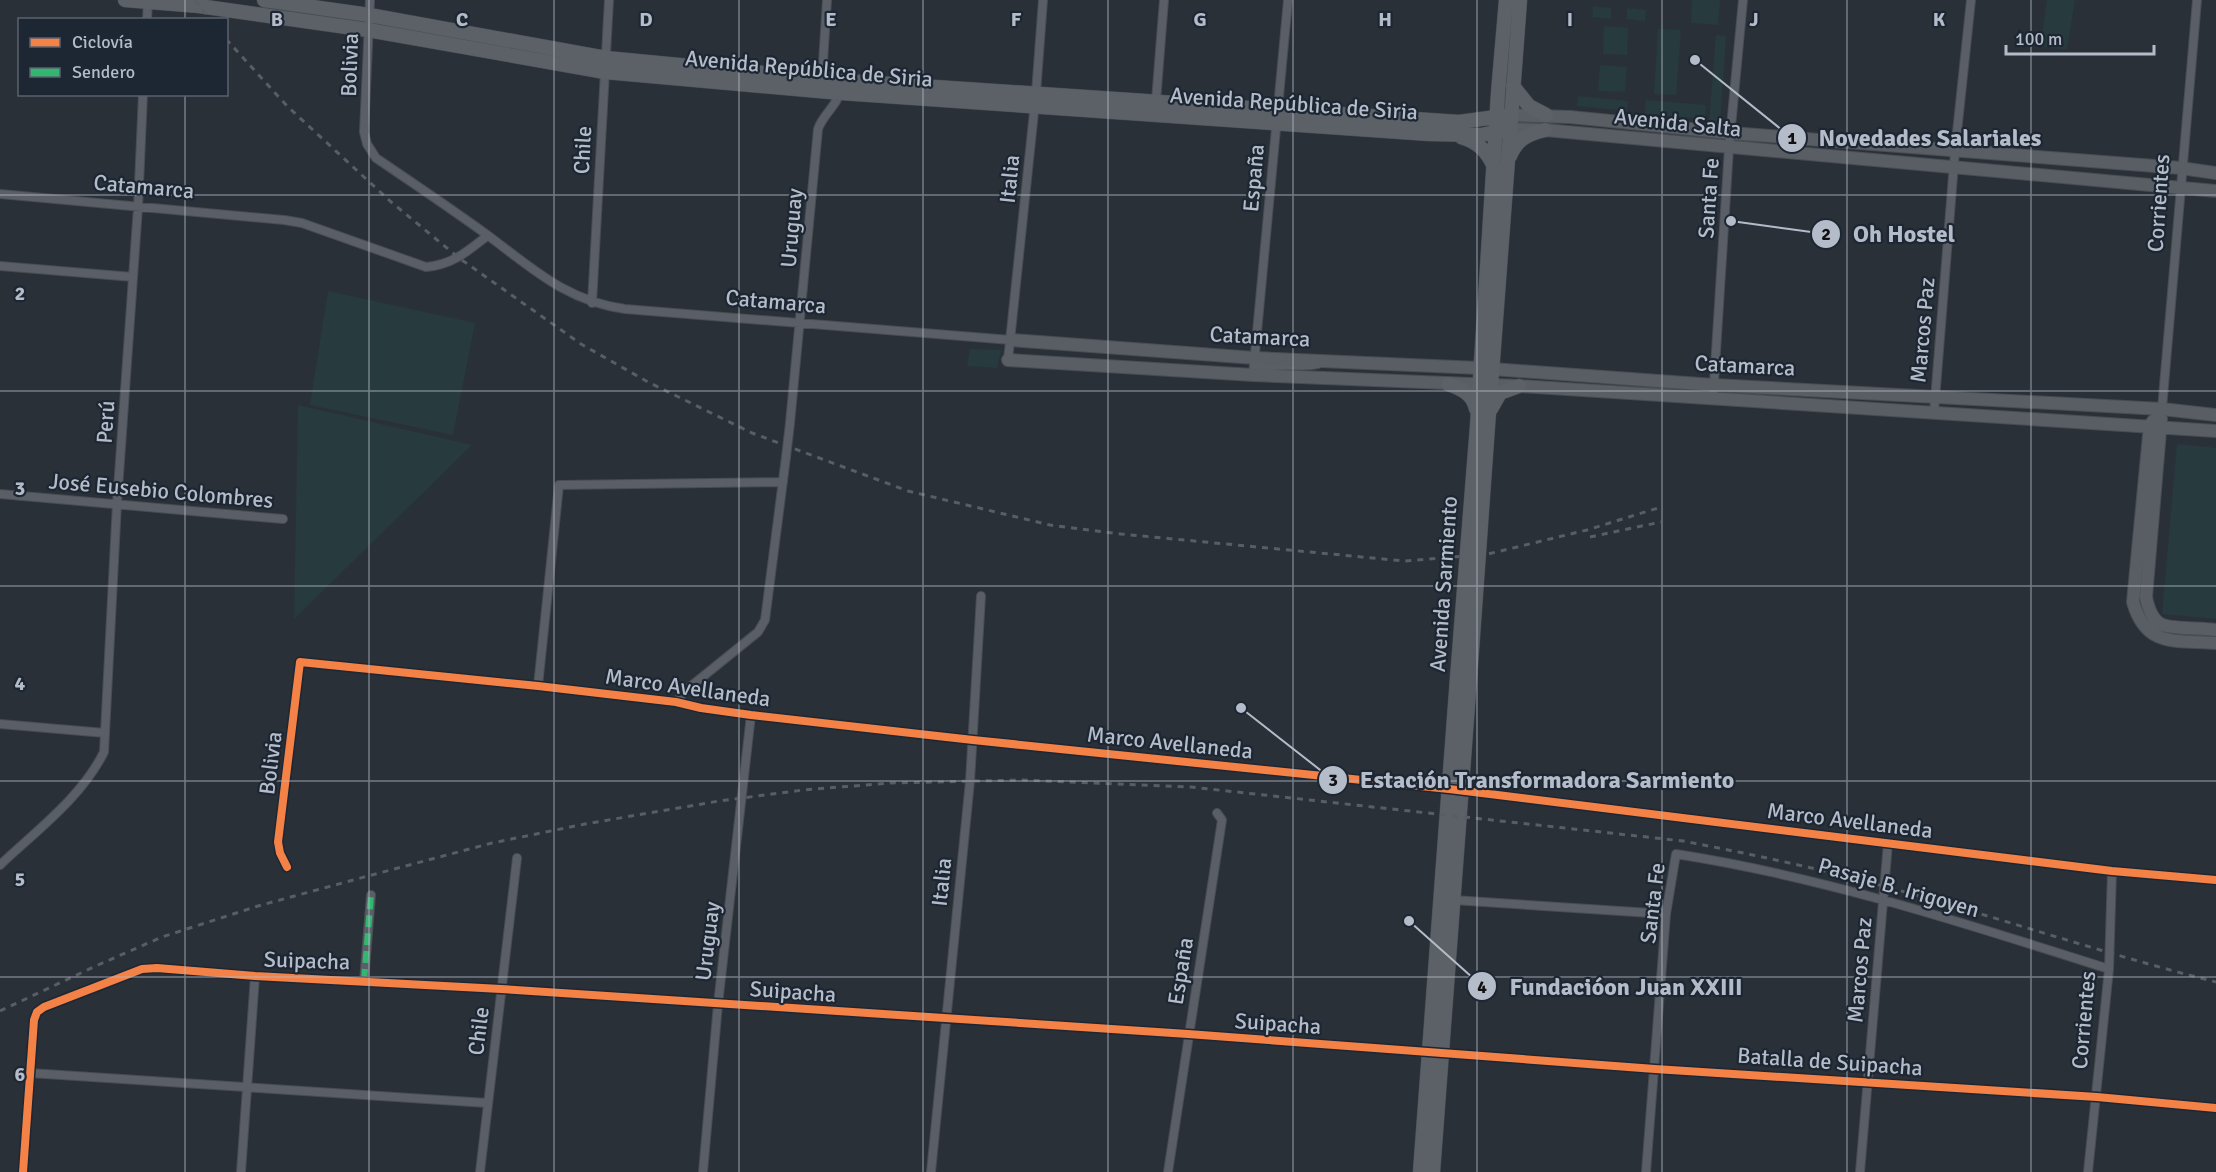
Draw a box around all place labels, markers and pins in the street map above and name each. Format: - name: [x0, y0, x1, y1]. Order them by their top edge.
- callout: Novedades Salariales: [1777, 117, 2054, 159]
- callout: Oh Hostel: [1811, 213, 1967, 255]
- callout: Estación Transformadora Sarmiento: [1318, 759, 1746, 801]
- callout: Fundacióon Juan XXIII: [1467, 965, 1754, 1007]

